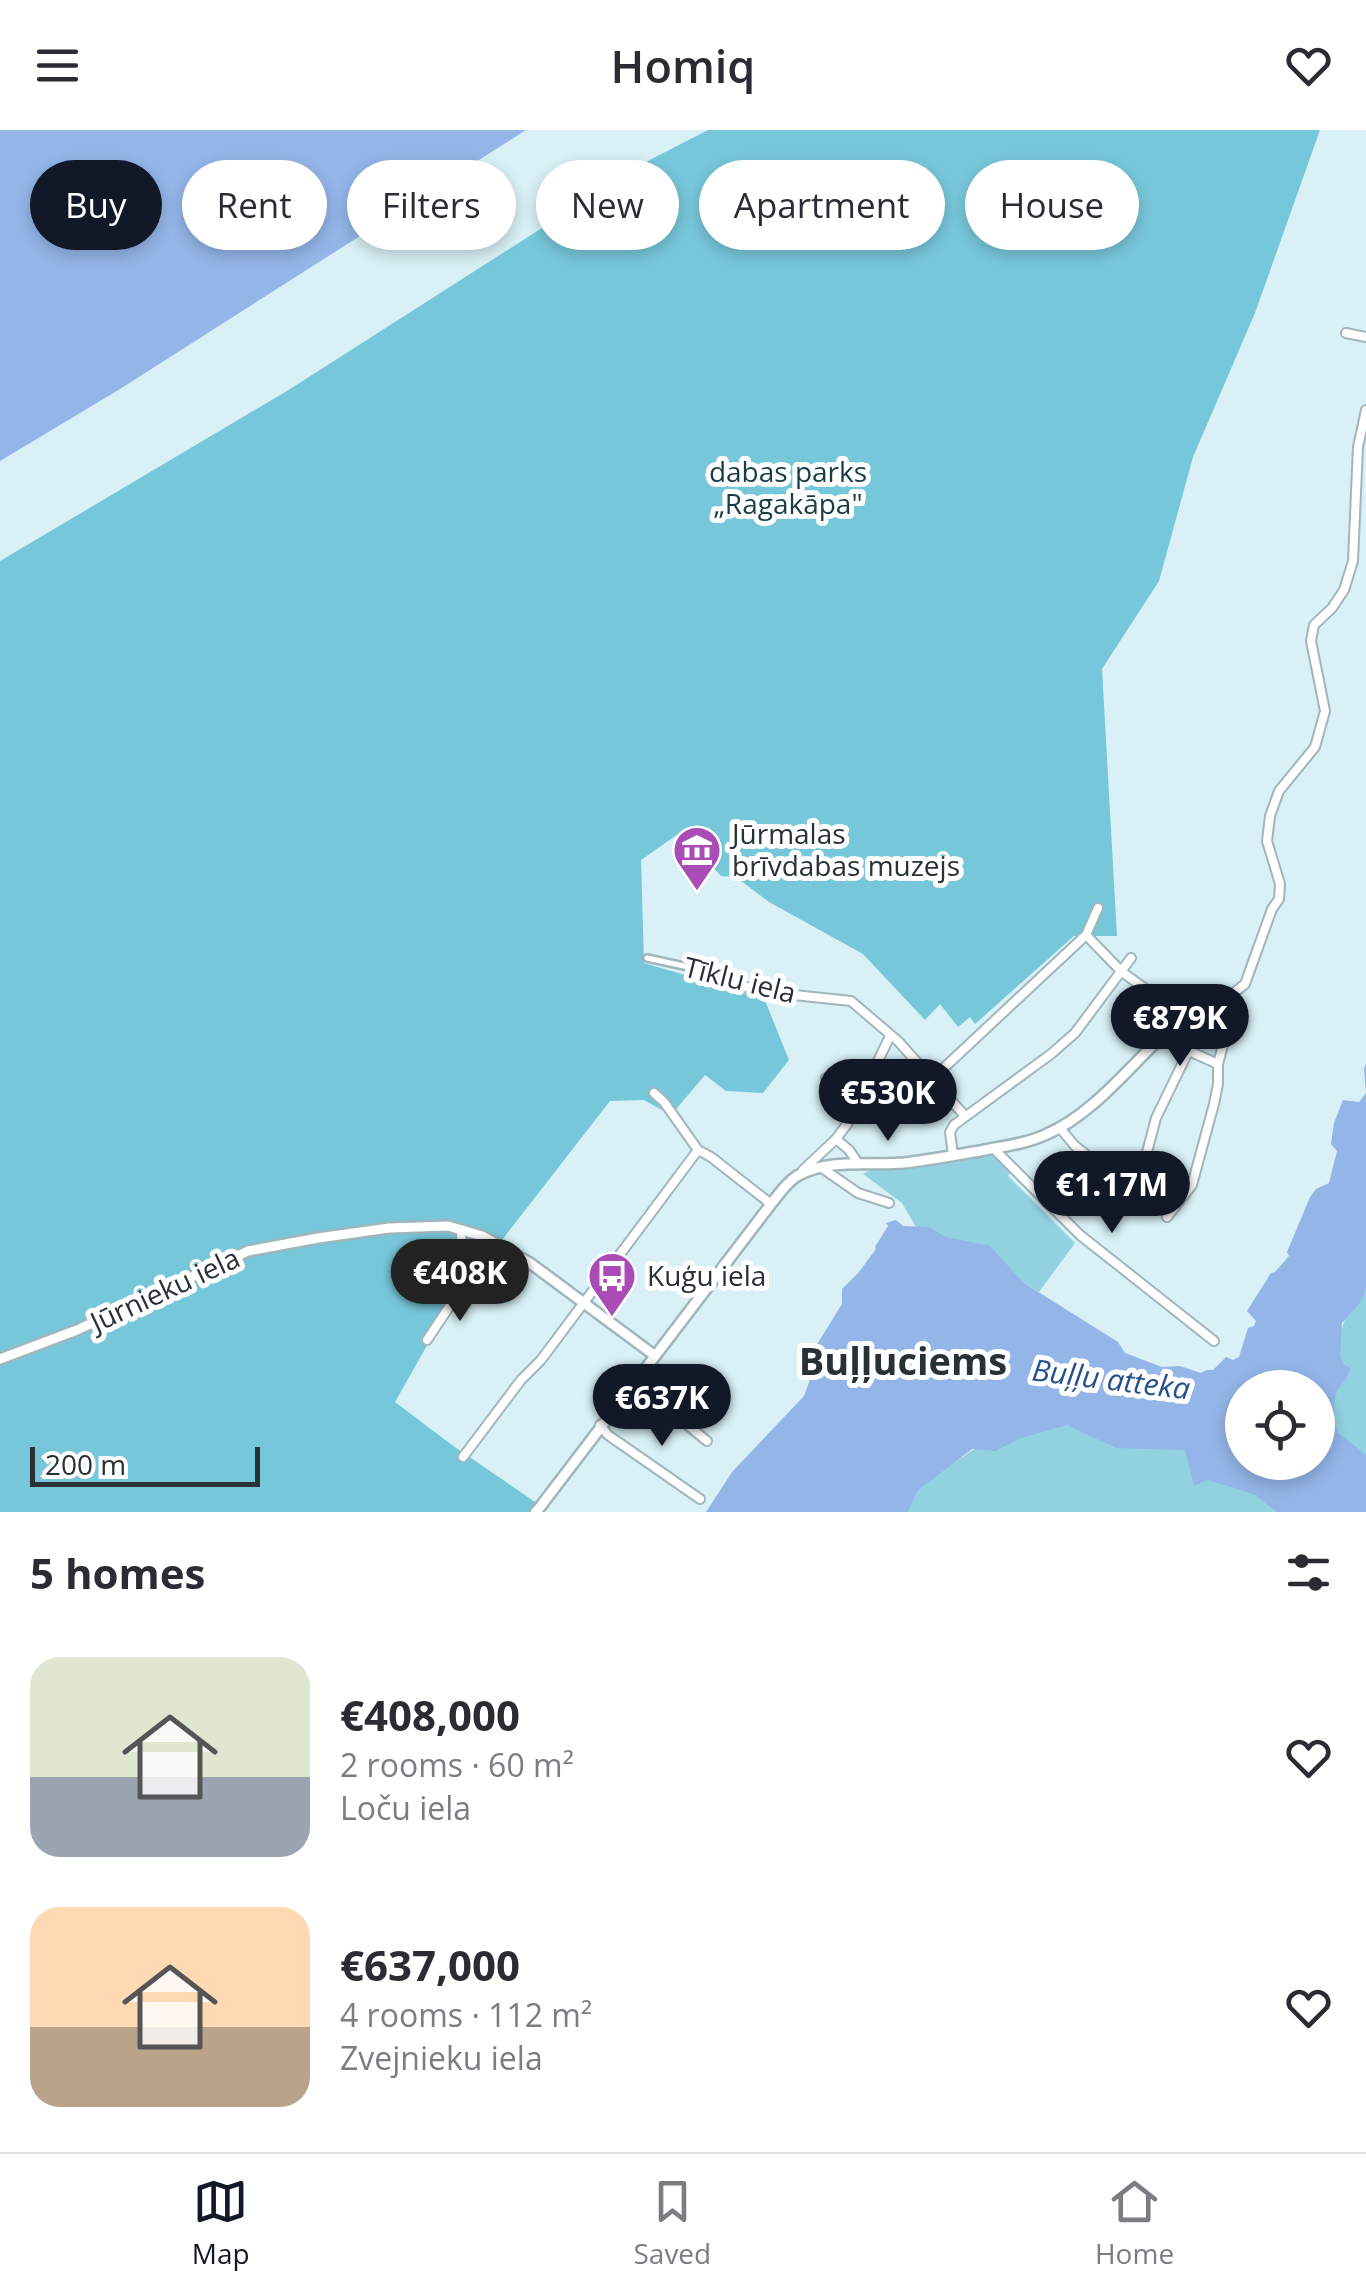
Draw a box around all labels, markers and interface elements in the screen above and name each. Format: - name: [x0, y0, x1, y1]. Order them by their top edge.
- text: Homiq: [611, 35, 755, 96]
- icon: menu: [30, 38, 85, 93]
- icon: heart: [1281, 38, 1336, 93]
- chip: Buy: [30, 160, 162, 250]
- chip: Rent: [182, 160, 327, 250]
- chip: Filters: [347, 160, 516, 250]
- chip: New: [536, 160, 679, 250]
- chip: Apartment: [699, 160, 945, 250]
- chip: House: [965, 160, 1139, 250]
- park label: dabas parks „Ragakāpa": [709, 452, 867, 522]
- place label: Jūrmalas brīvdabas muzejs: [729, 814, 960, 884]
- museum icon: Jūrmalas brīvdabas muzejs: [671, 824, 723, 892]
- street label: Tīklu iela: [680, 947, 800, 1011]
- pin: €879K: [1110, 984, 1250, 1069]
- text: €879K: [1133, 995, 1227, 1038]
- pin: €530K: [818, 1059, 958, 1144]
- text: €530K: [841, 1070, 935, 1113]
- pin: €1.17M: [1031, 1151, 1193, 1236]
- text: €1.17M: [1056, 1162, 1168, 1205]
- street label: Jūrnieku iela: [81, 1238, 245, 1342]
- pin: €408K: [390, 1239, 530, 1324]
- text: €408K: [413, 1250, 507, 1293]
- bus stop icon: Kuģu iela: [586, 1250, 638, 1318]
- place label: Kuģu iela: [647, 1256, 766, 1294]
- district label: Buļļuciems: [799, 1334, 1007, 1386]
- water label: Buļļu atteka: [1030, 1348, 1193, 1409]
- pin: €637K: [592, 1364, 732, 1449]
- map controls: [1225, 1370, 1335, 1480]
- button: locate: [1225, 1370, 1335, 1480]
- text: €637K: [615, 1375, 709, 1418]
- scale bar: [30, 1442, 260, 1486]
- text: 200 m: [45, 1445, 126, 1483]
- text: 5 homes: [30, 1544, 205, 1601]
- icon: filters: [1281, 1545, 1336, 1600]
- text: €408,000: [340, 1686, 520, 1743]
- icon: home: [110, 1697, 230, 1817]
- icon: heart: [1281, 1730, 1336, 1785]
- text: 2 rooms · 60 m²: [340, 1743, 574, 1786]
- text: Loču iela: [340, 1786, 471, 1829]
- text: €637,000: [340, 1936, 520, 1993]
- icon: home: [110, 1947, 230, 2067]
- icon: heart: [1281, 1980, 1336, 2035]
- text: 4 rooms · 112 m²: [340, 1993, 592, 2036]
- text: Zvejnieku iela: [340, 2036, 543, 2079]
- tab: Map: [192, 2174, 250, 2272]
- tab: Saved: [633, 2174, 711, 2272]
- tab: Home: [1095, 2174, 1174, 2272]

